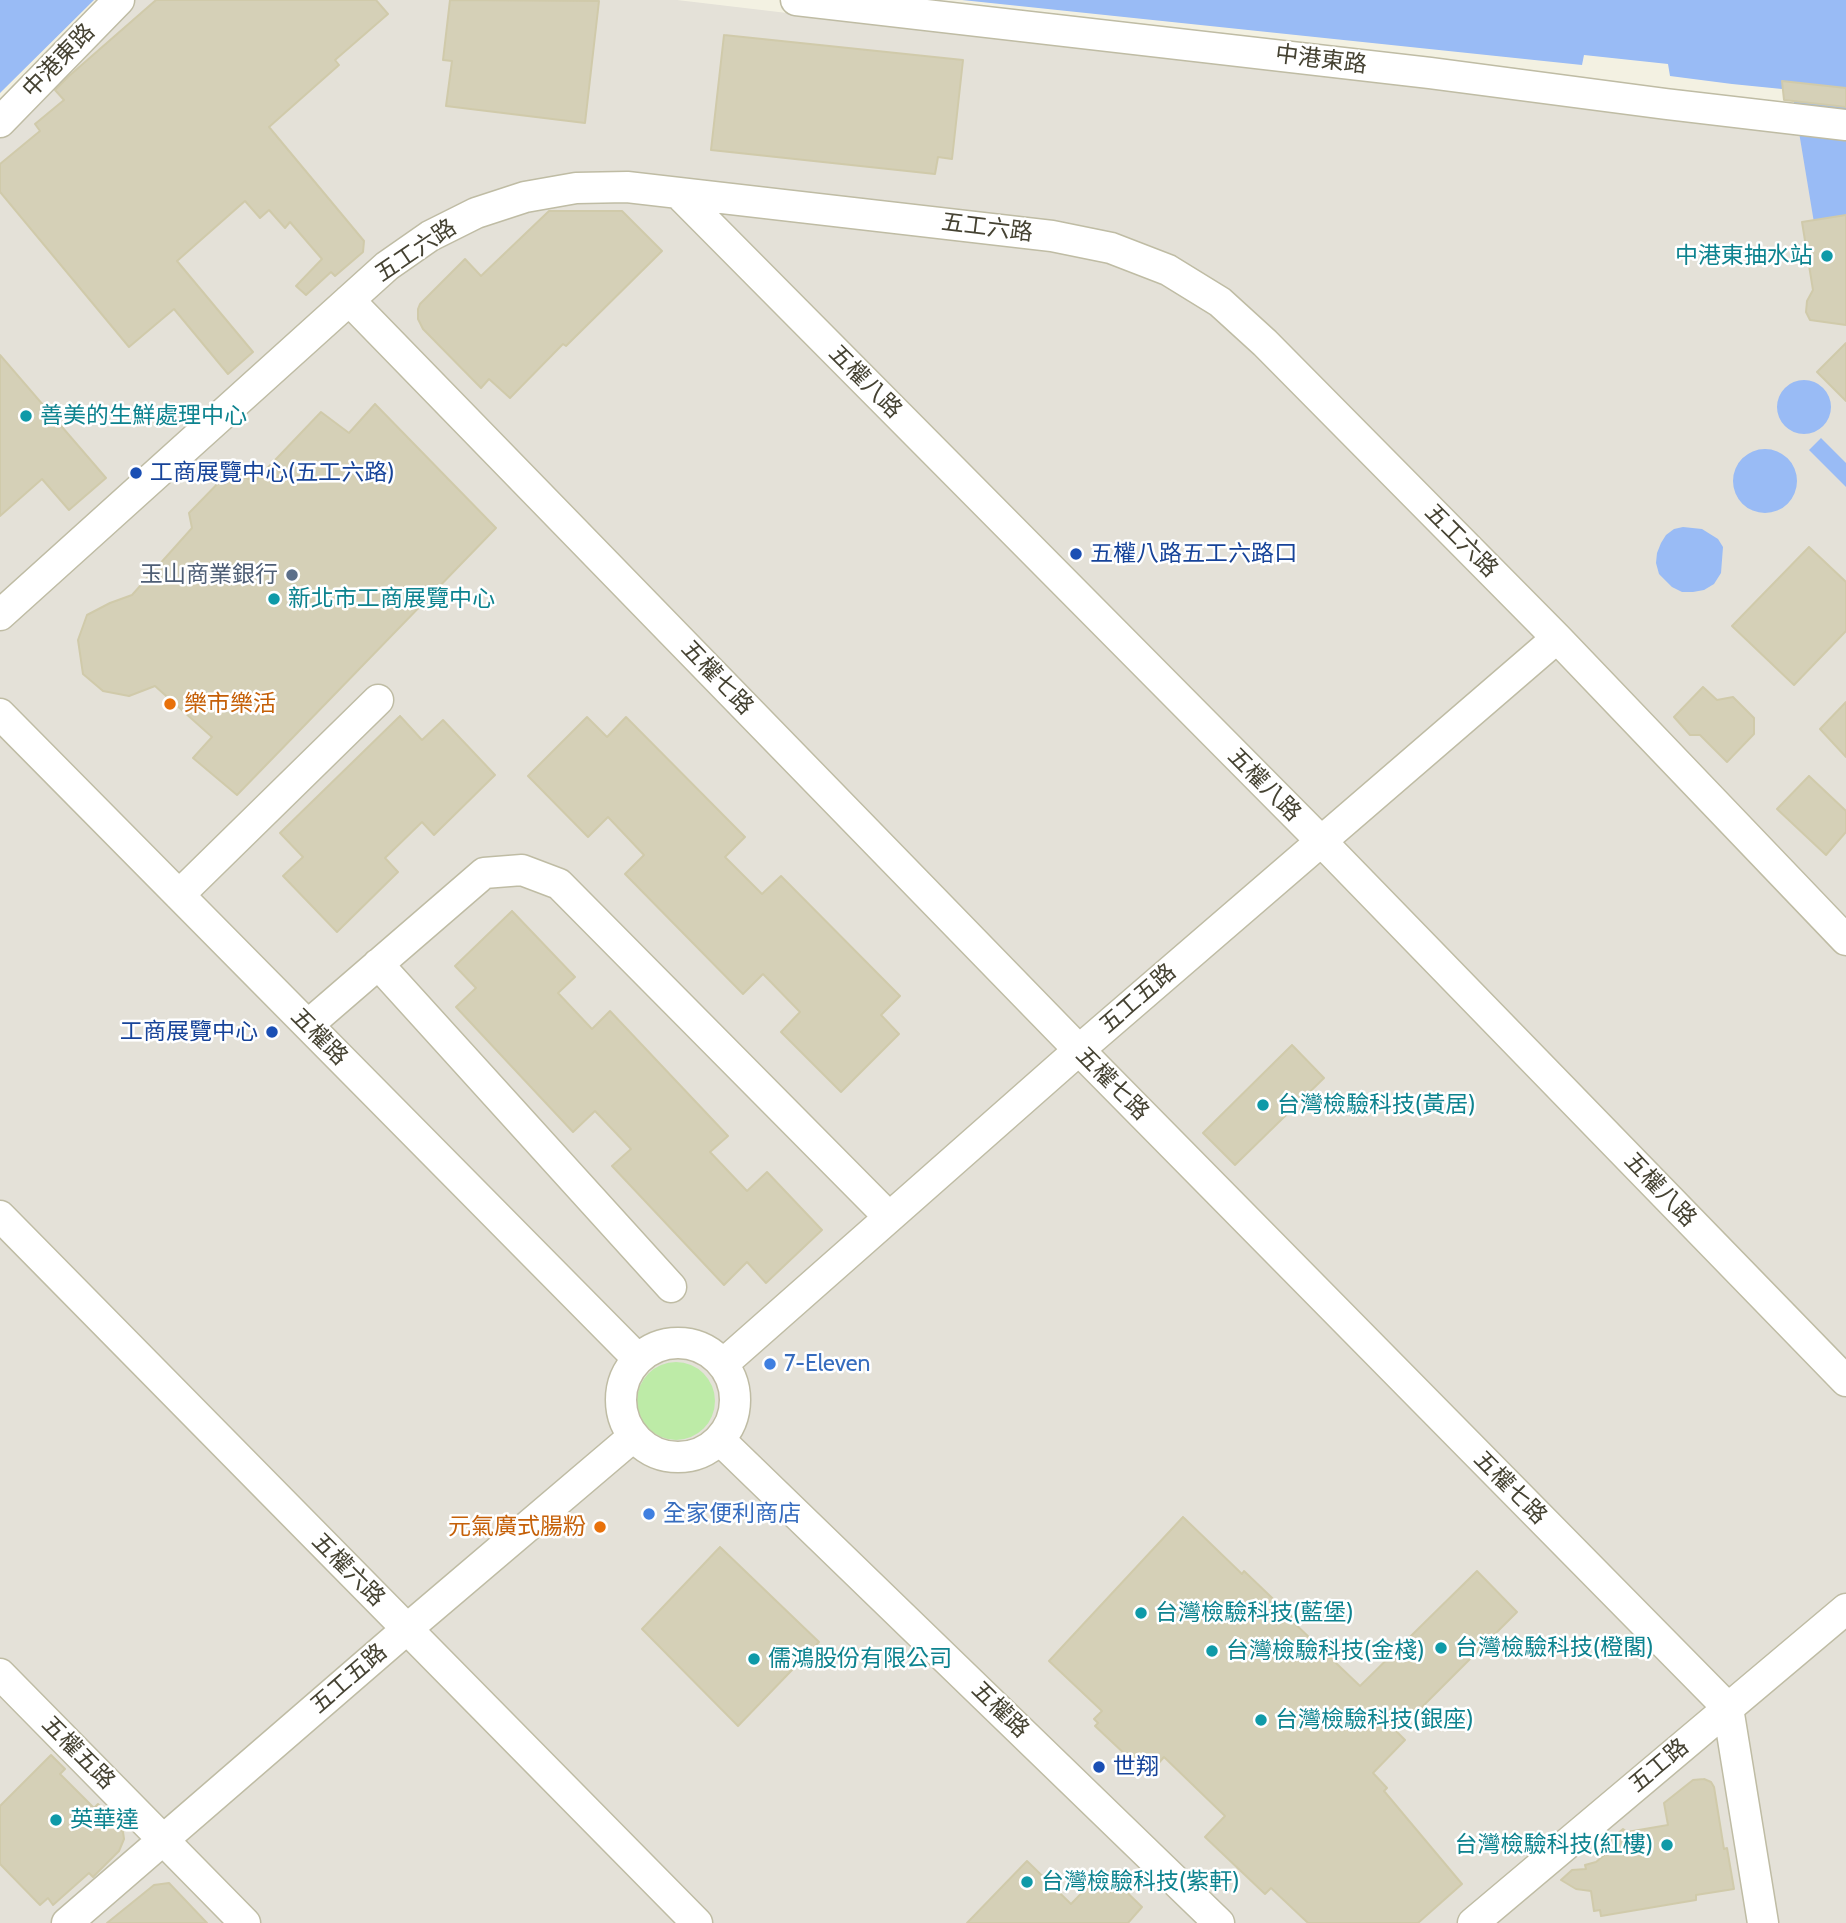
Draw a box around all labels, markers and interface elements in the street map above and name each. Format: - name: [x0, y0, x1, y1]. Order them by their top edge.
- street label: 中港東路: [17, 18, 101, 104]
- street label: 中港東路: [1274, 41, 1368, 79]
- street label: 五工六路: [940, 209, 1034, 247]
- street label: 五工六路: [370, 214, 462, 288]
- place label: 中港東抽水站: [1675, 242, 1813, 270]
- marker: 中港東抽水站: [1819, 248, 1835, 264]
- street label: 五權八路: [823, 340, 907, 424]
- place label: 善美的生鮮處理中心: [40, 402, 247, 430]
- marker: 善美的生鮮處理中心: [18, 408, 34, 424]
- place label: 工商展覽中心(五工六路): [150, 459, 394, 487]
- marker: 工商展覽中心(五工六路): [128, 465, 144, 481]
- street label: 五工六路: [1419, 499, 1503, 583]
- place label: 五權八路五工六路口: [1090, 540, 1297, 568]
- marker: 五權八路五工六路口: [1068, 546, 1084, 562]
- place label: 玉山商業銀行: [140, 561, 278, 589]
- marker: 玉山商業銀行: [284, 567, 300, 583]
- place label: 新北市工商展覽中心: [288, 585, 495, 613]
- marker: 新北市工商展覽中心: [266, 591, 282, 607]
- street label: 五權七路: [675, 635, 759, 721]
- place label: 樂市樂活: [184, 690, 276, 718]
- marker: 樂市樂活: [162, 696, 178, 712]
- street label: 五權八路: [1222, 743, 1306, 827]
- street label: 五工五路: [1094, 958, 1182, 1040]
- street label: 五權路: [285, 1003, 353, 1071]
- place label: 工商展覽中心: [120, 1018, 258, 1046]
- marker: 工商展覽中心: [264, 1024, 280, 1040]
- street label: 五權七路: [1070, 1042, 1154, 1126]
- place label: 台灣檢驗科技(黃居): [1277, 1091, 1475, 1119]
- marker: 台灣檢驗科技(黃居): [1255, 1097, 1271, 1113]
- street label: 五權八路: [1618, 1147, 1702, 1233]
- place label: 7-Eleven: [784, 1350, 870, 1378]
- marker: 7-Eleven: [762, 1356, 778, 1372]
- street label: 五權七路: [1468, 1446, 1552, 1530]
- place label: 全家便利商店: [663, 1500, 801, 1528]
- marker: 全家便利商店: [641, 1506, 657, 1522]
- place label: 元氣廣式腸粉: [448, 1513, 586, 1541]
- marker: 元氣廣式腸粉: [592, 1519, 608, 1535]
- street label: 五權六路: [306, 1528, 390, 1612]
- place label: 台灣檢驗科技(藍堡): [1155, 1599, 1353, 1627]
- marker: 台灣檢驗科技(藍堡): [1133, 1605, 1149, 1621]
- place label: 台灣檢驗科技(橙閣): [1455, 1634, 1653, 1662]
- place label: 台灣檢驗科技(金棧): [1226, 1637, 1424, 1665]
- street label: 五工五路: [305, 1638, 393, 1720]
- marker: 台灣檢驗科技(橙閣): [1433, 1640, 1449, 1656]
- marker: 台灣檢驗科技(金棧): [1204, 1643, 1220, 1659]
- place label: 儒鴻股份有限公司: [768, 1645, 952, 1673]
- marker: 儒鴻股份有限公司: [746, 1651, 762, 1667]
- street label: 五權路: [966, 1676, 1034, 1744]
- place label: 台灣檢驗科技(銀座): [1275, 1706, 1473, 1734]
- street label: 五權五路: [36, 1711, 120, 1795]
- marker: 台灣檢驗科技(銀座): [1253, 1712, 1269, 1728]
- street label: 五工路: [1624, 1733, 1694, 1799]
- place label: 世翔: [1113, 1753, 1159, 1781]
- marker: 世翔: [1091, 1759, 1107, 1775]
- place label: 英華達: [70, 1806, 139, 1834]
- marker: 英華達: [48, 1812, 64, 1828]
- place label: 台灣檢驗科技(紅樓): [1455, 1831, 1653, 1859]
- marker: 台灣檢驗科技(紅樓): [1659, 1837, 1675, 1853]
- place label: 台灣檢驗科技(紫軒): [1041, 1868, 1239, 1896]
- marker: 台灣檢驗科技(紫軒): [1019, 1874, 1035, 1890]

